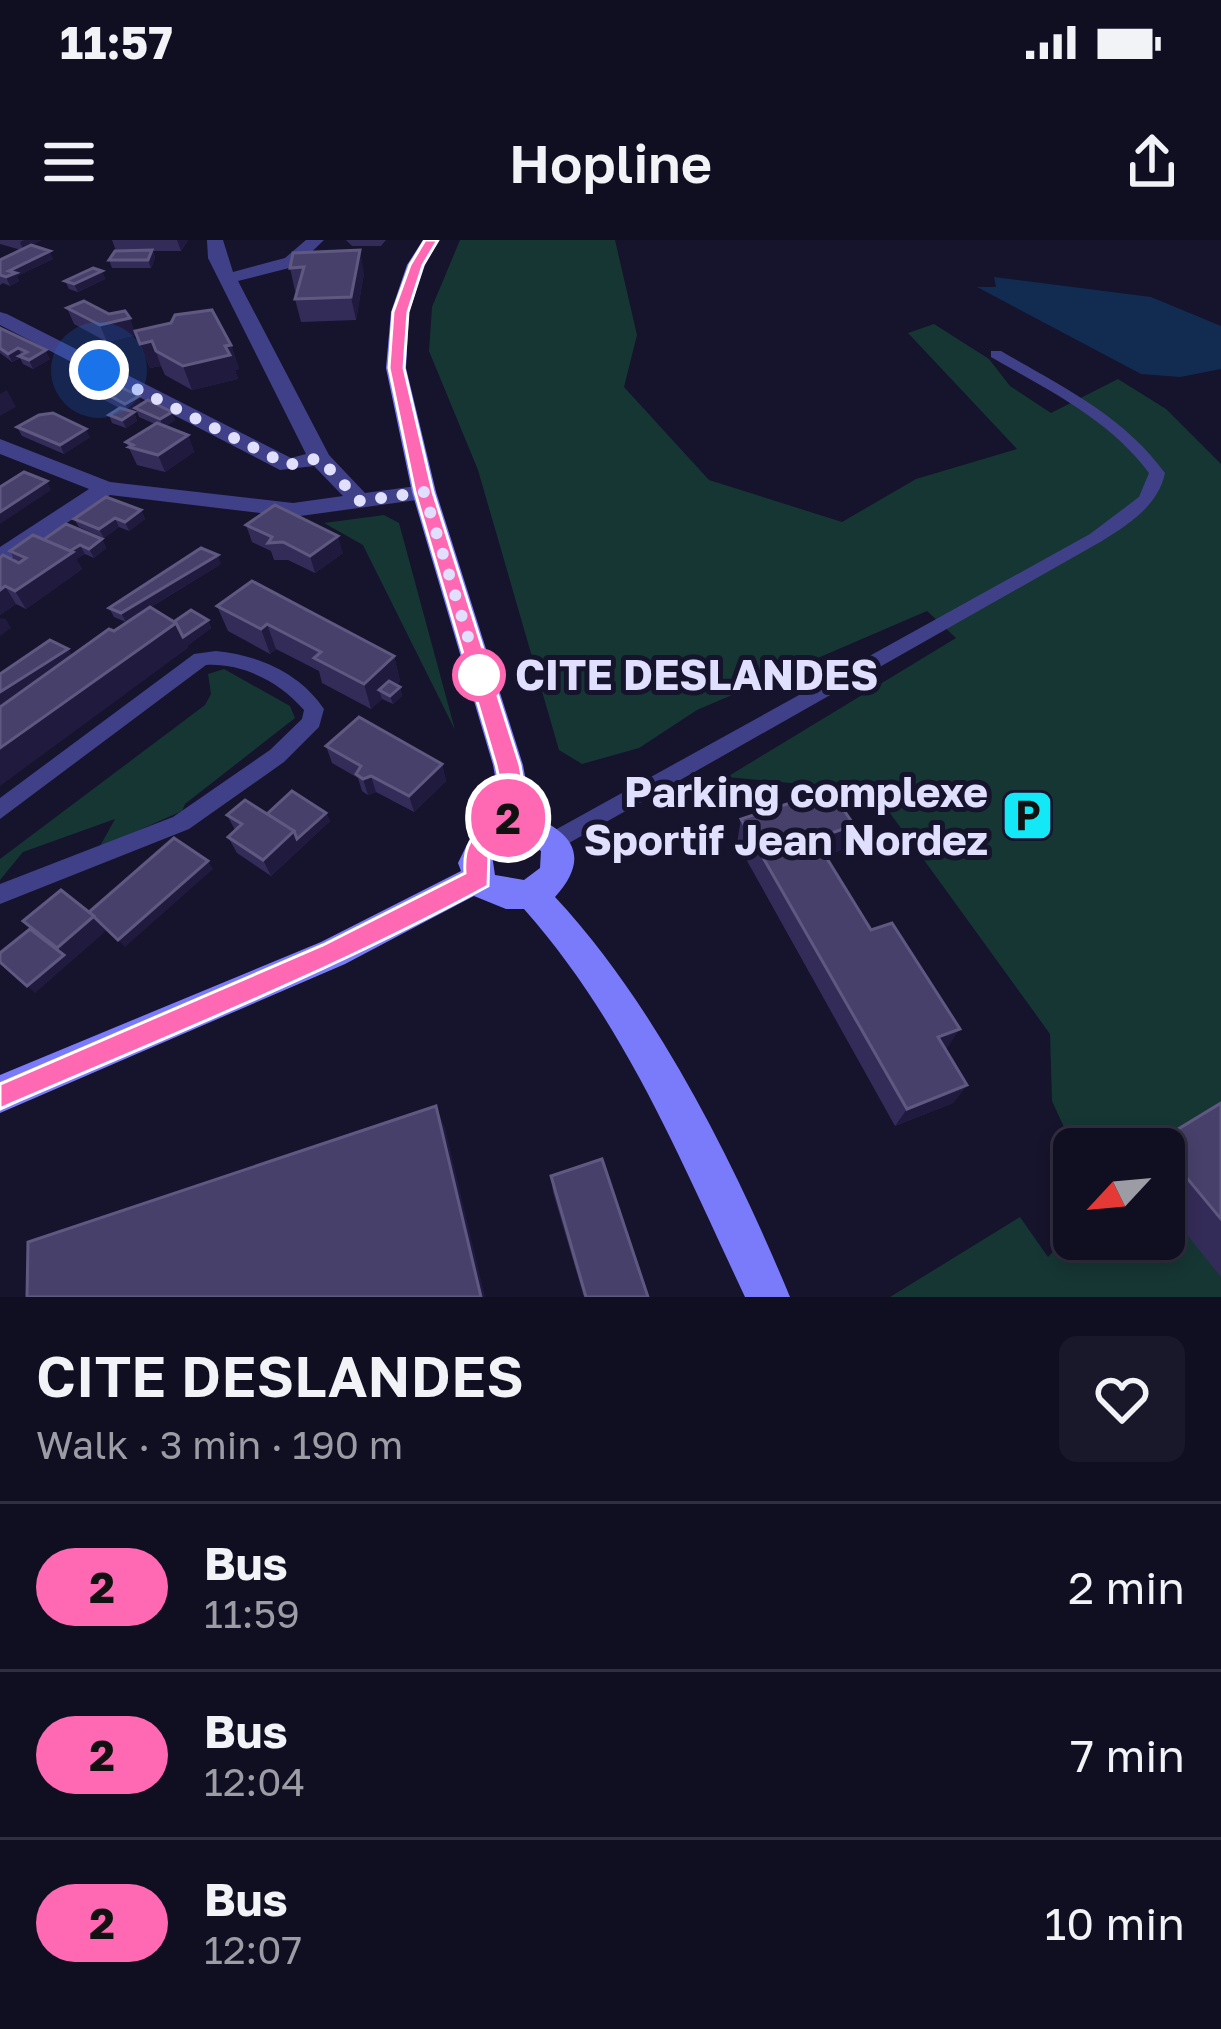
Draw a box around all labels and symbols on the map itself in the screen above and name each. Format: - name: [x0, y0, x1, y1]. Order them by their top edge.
- your location: [69, 340, 129, 400]
- place label: CITE DESLANDES: [515, 649, 878, 699]
- marker: CITE DESLANDES: [454, 650, 504, 700]
- place label: Parking complexe Sportif Jean Nordez: [584, 766, 988, 864]
- line badge: 2: [469, 779, 547, 857]
- parking icon: Parking complexe Sportif Jean Nordez: [999, 788, 1055, 844]
- north arrow: [1053, 1128, 1185, 1260]

